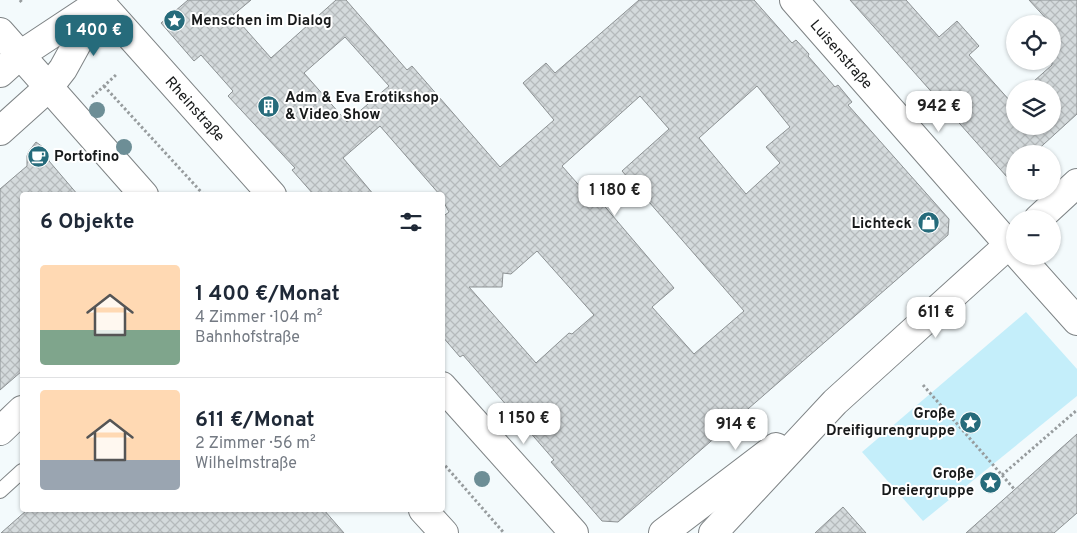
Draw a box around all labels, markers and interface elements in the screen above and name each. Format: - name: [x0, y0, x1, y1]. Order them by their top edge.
- place icon: Menschen im Dialog: [163, 8, 187, 32]
- place label: Menschen im Dialog: [191, 12, 332, 31]
- pin: 1 400 €: [48, 15, 140, 57]
- map controls: [1006, 15, 1061, 265]
- button: locate: [1006, 15, 1061, 70]
- street label: Luisenstraße: [805, 17, 876, 94]
- text: 1 400 €: [66, 21, 122, 41]
- street label: Rheinstraße: [160, 73, 228, 146]
- button: layers: [1006, 80, 1061, 135]
- place label: Adm & Eva Erotikshop & Video Show: [285, 89, 439, 125]
- pin: 942 €: [904, 90, 974, 133]
- building icon: Adm & Eva Erotikshop & Video Show: [257, 94, 281, 118]
- text: 942 €: [917, 97, 961, 117]
- cafe icon: Portofino: [26, 144, 50, 168]
- button: +: [1006, 145, 1061, 200]
- place label: Portofino: [54, 148, 119, 167]
- pin: 1 180 €: [569, 174, 661, 217]
- text: 1 180 €: [589, 181, 641, 201]
- icon: filters: [397, 208, 425, 236]
- text: 6 Objekte: [40, 209, 135, 236]
- button: −: [1006, 210, 1061, 265]
- shop icon: Lichteck: [916, 211, 940, 235]
- place label: Lichteck: [852, 215, 912, 234]
- text: 1 400 €/Monat: [195, 281, 340, 308]
- icon: home: [80, 285, 140, 345]
- pin: 611 €: [901, 296, 971, 339]
- text: 611 €: [918, 303, 954, 323]
- text: 4 Zimmer · 104 m²: [195, 308, 323, 328]
- text: Bahnhofstraße: [195, 328, 300, 348]
- pin: 1 150 €: [478, 402, 570, 445]
- place label: Große Dreifigurengruppe: [826, 405, 955, 441]
- text: 611 €/Monat: [195, 407, 315, 434]
- pin: 914 €: [701, 408, 771, 451]
- text: 1 150 €: [498, 409, 550, 429]
- icon: home: [80, 410, 140, 470]
- place icon: Große Dreifigurengruppe: [959, 410, 983, 434]
- text: 914 €: [716, 415, 756, 435]
- text: 2 Zimmer · 56 m²: [195, 434, 316, 454]
- text: Wilhelmstraße: [195, 454, 297, 474]
- place label: Große Dreiergruppe: [881, 465, 974, 501]
- place icon: Große Dreiergruppe: [978, 470, 1002, 494]

